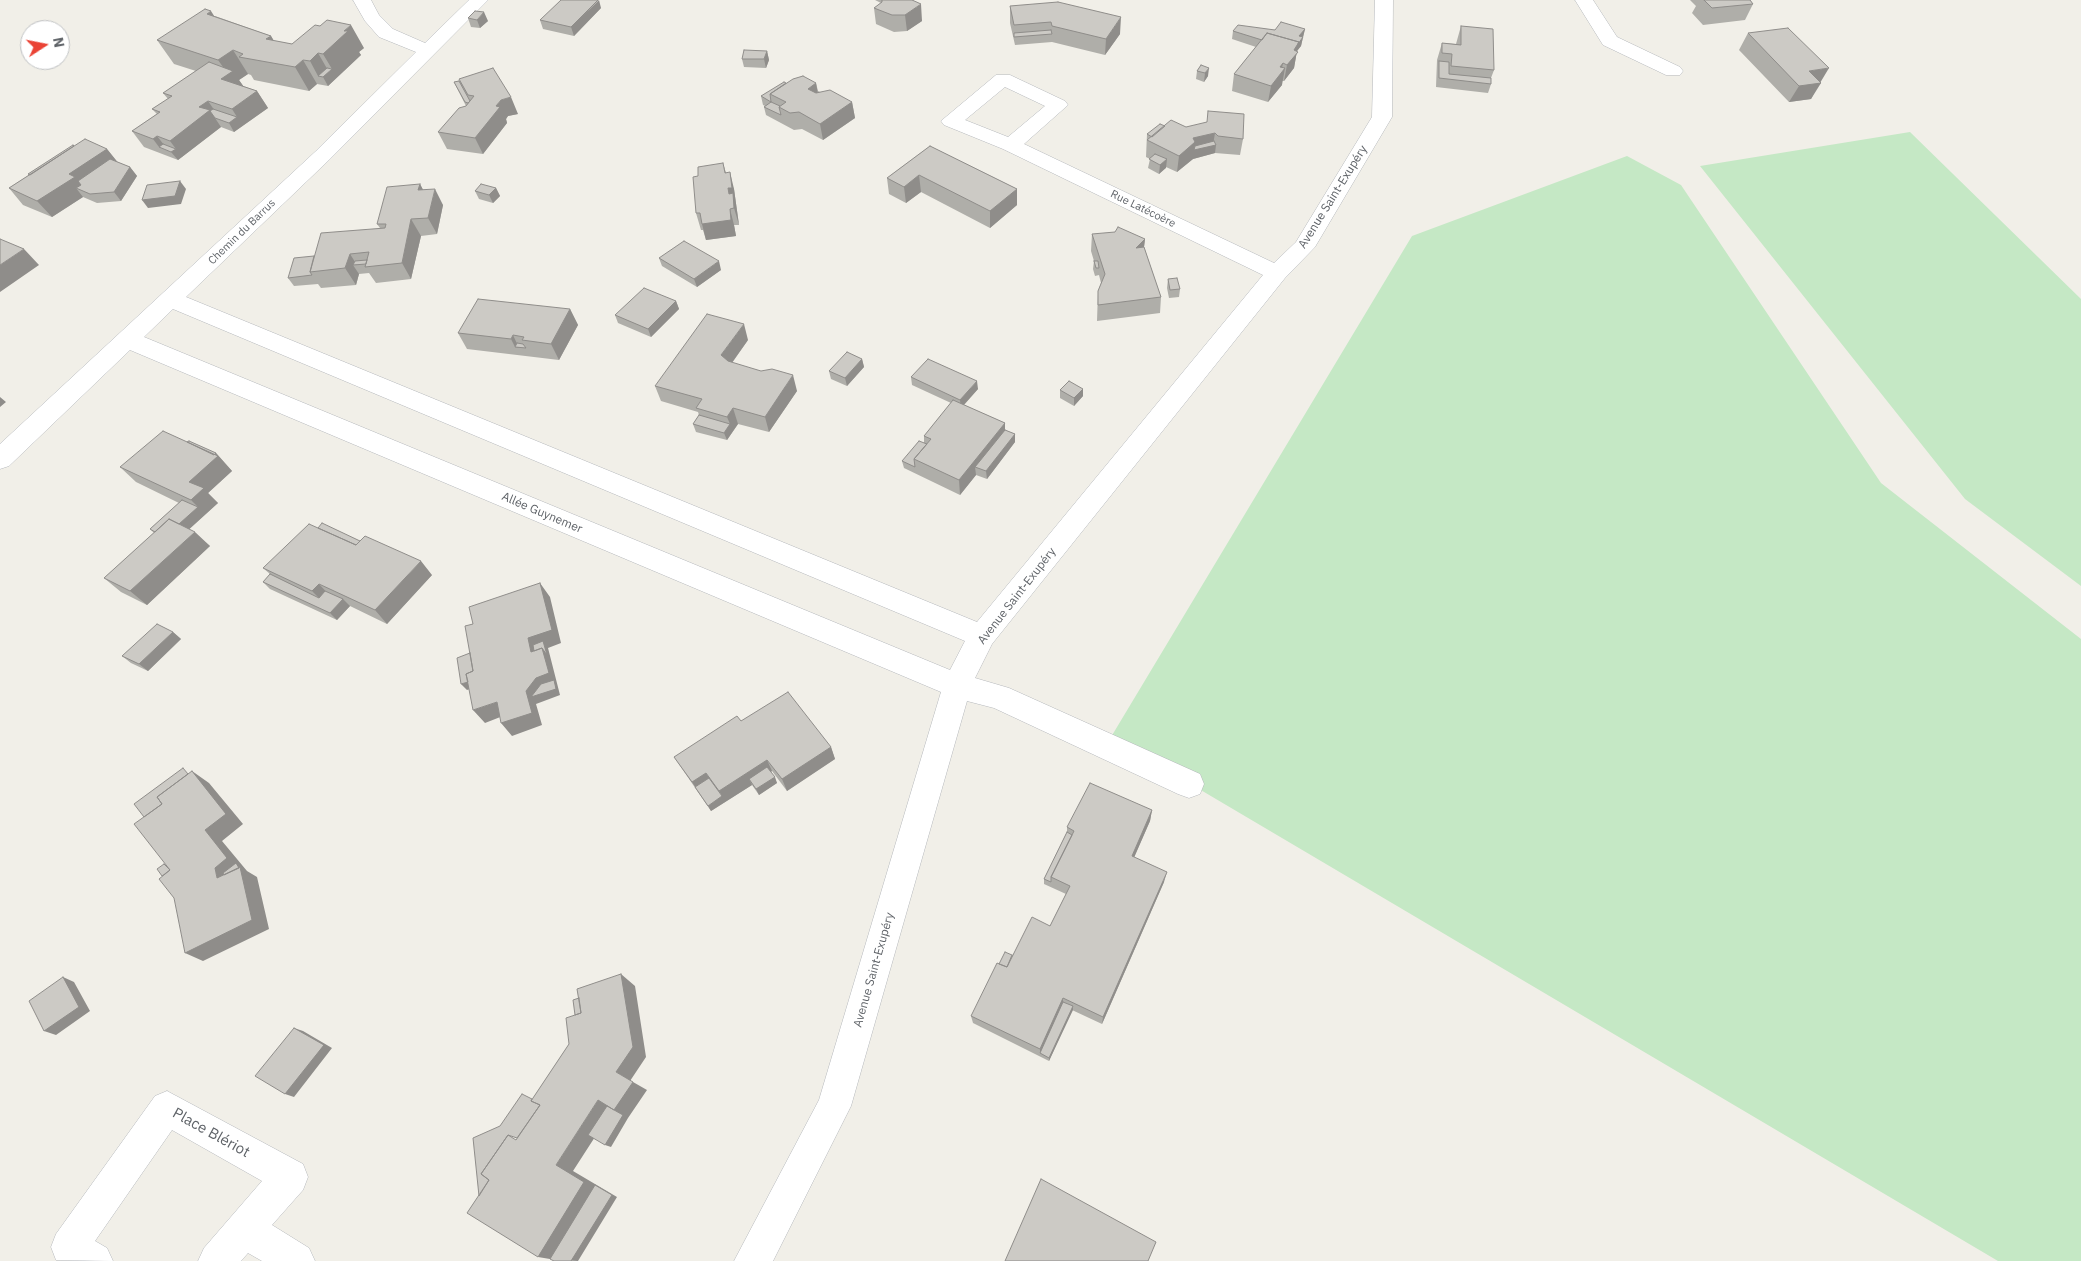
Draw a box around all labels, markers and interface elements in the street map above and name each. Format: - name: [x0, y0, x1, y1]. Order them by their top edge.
- north arrow: [20, 20, 70, 70]
- text: N: [49, 36, 69, 49]
- street label: Avenue Saint-Exupéry: [1295, 143, 1371, 251]
- street label: Rue Latécoère: [1108, 188, 1178, 230]
- street label: Chemin du Barrus: [206, 197, 278, 267]
- street label: Allée Guynemer: [500, 490, 584, 536]
- street label: Avenue Saint-Exupéry: [975, 545, 1059, 647]
- street label: Avenue Saint-Exupéry: [851, 911, 897, 1029]
- street label: Place Blériot: [169, 1104, 253, 1162]

